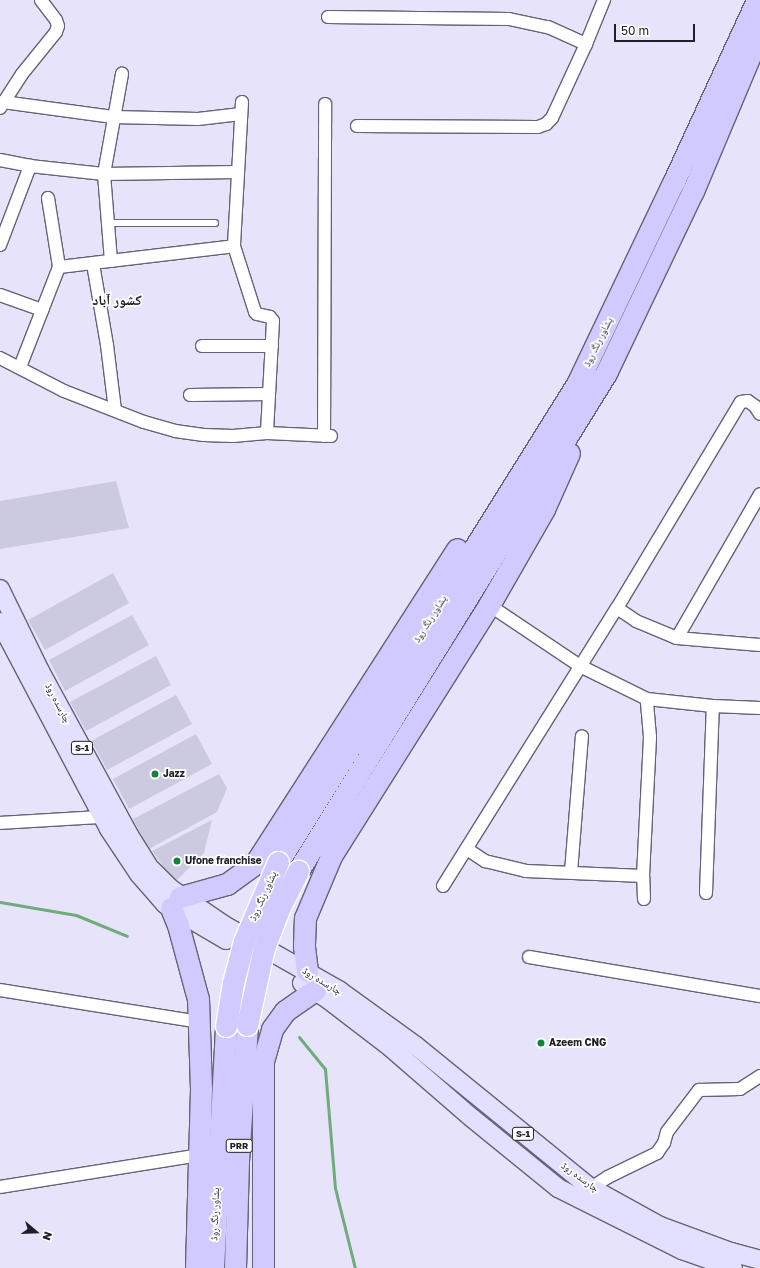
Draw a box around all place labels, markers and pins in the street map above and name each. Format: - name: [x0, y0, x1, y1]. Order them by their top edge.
- place label: Jazz: [163, 768, 185, 780]
- marker: Jazz: [150, 769, 160, 779]
- place label: Ufone franchise: [185, 855, 262, 867]
- marker: Ufone franchise: [172, 856, 182, 866]
- place label: Azeem CNG: [549, 1037, 606, 1049]
- marker: Azeem CNG: [536, 1038, 546, 1048]

